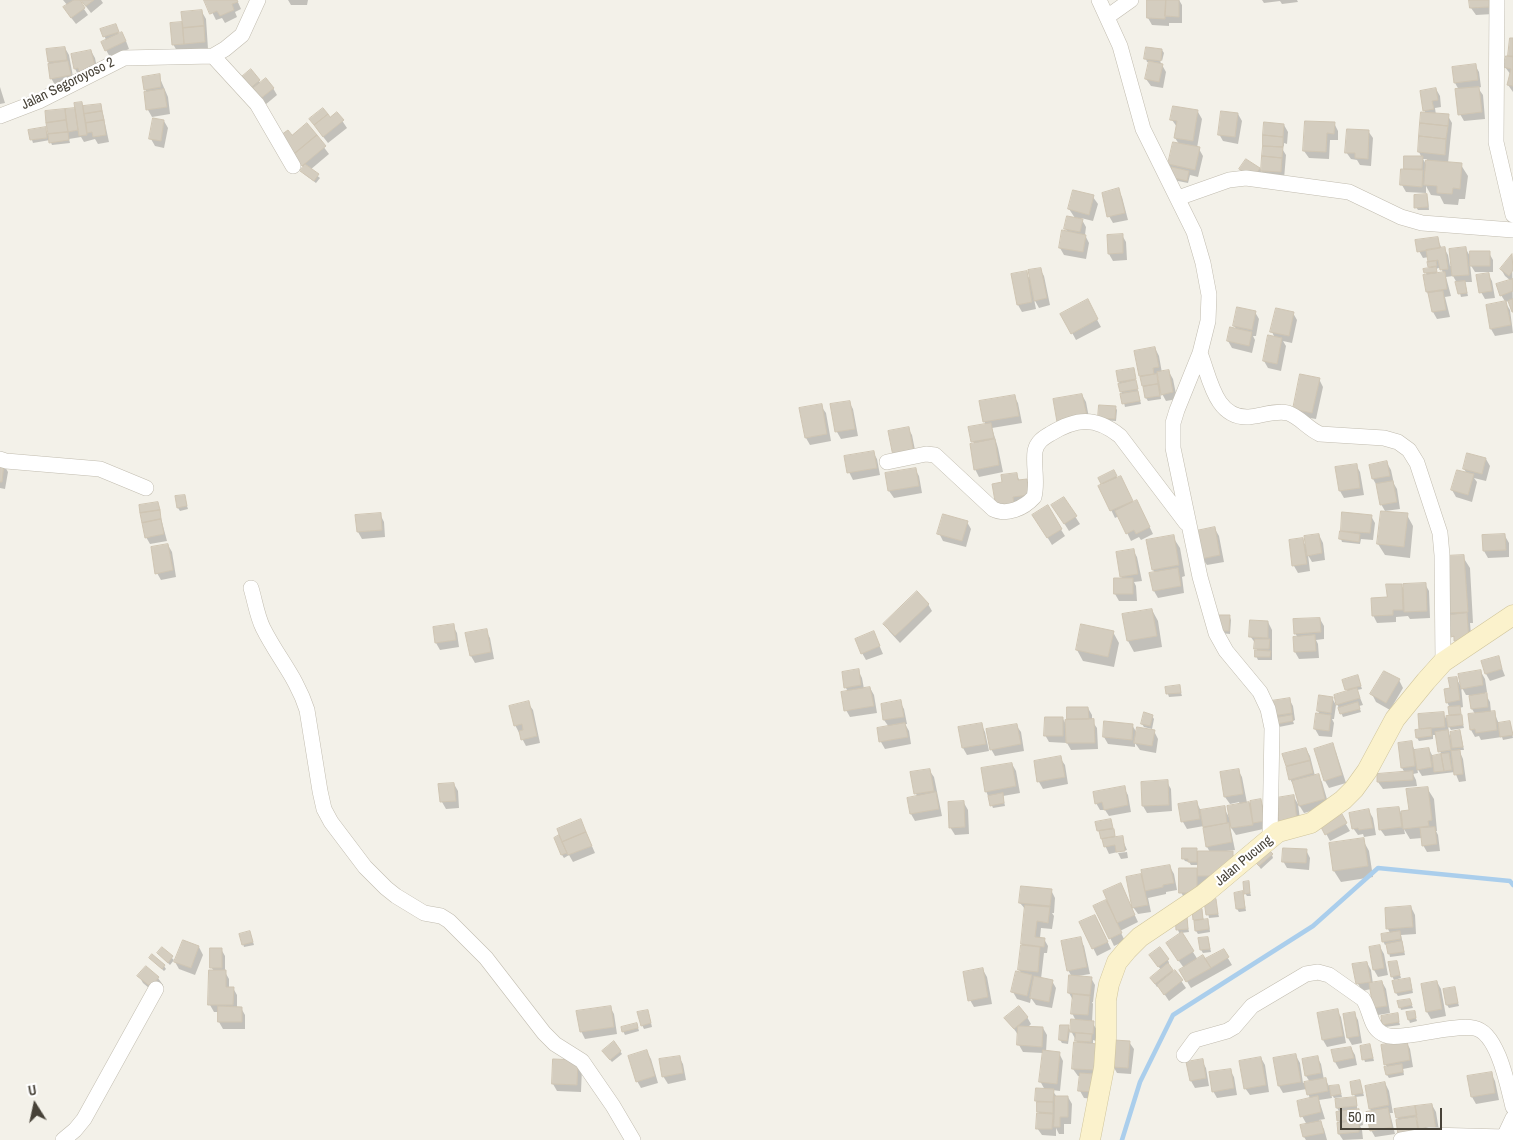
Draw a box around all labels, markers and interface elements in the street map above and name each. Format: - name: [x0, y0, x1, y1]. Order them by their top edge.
- street label: Jalan Segoroyoso 2: [19, 54, 117, 114]
- street label: Jalan Pucung: [1212, 832, 1276, 890]
- north arrow: [10, 1080, 60, 1130]
- text: U: [27, 1081, 38, 1100]
- scale bar: [1343, 1098, 1446, 1130]
- text: 50 m: [1348, 1106, 1375, 1127]

